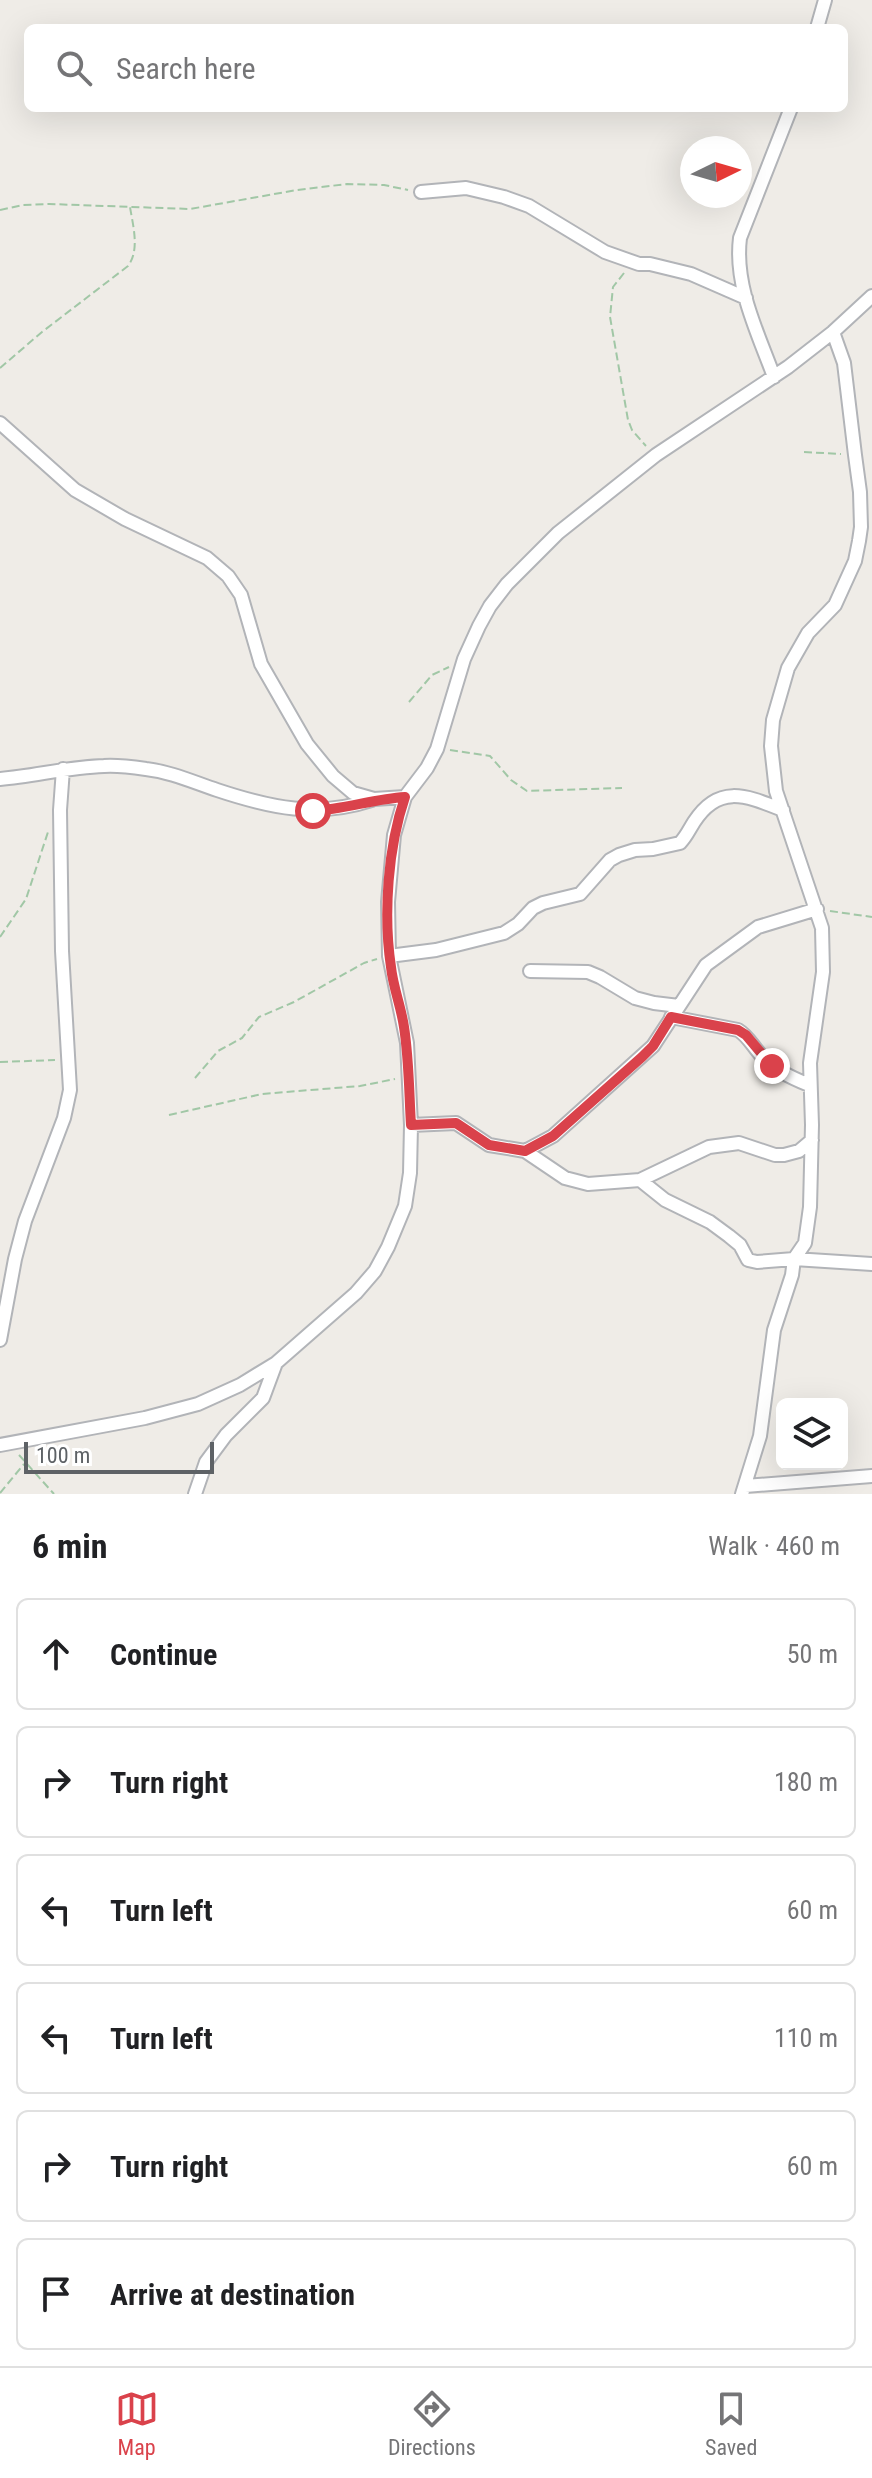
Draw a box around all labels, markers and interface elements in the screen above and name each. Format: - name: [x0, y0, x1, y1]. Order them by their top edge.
- search box: [24, 24, 848, 112]
- icon: search: [52, 46, 96, 90]
- text: Search here: [116, 51, 256, 86]
- north arrow: [680, 136, 752, 208]
- route start: [295, 793, 331, 829]
- route end: [754, 1048, 790, 1084]
- map controls: [776, 1398, 848, 1470]
- button: layers: [776, 1398, 848, 1470]
- scale bar: [24, 1438, 214, 1474]
- text: 100 m: [36, 1443, 90, 1468]
- text: 6 min: [32, 1526, 108, 1566]
- text: Walk · 460 m: [708, 1531, 840, 1561]
- icon: ahead: [34, 1632, 78, 1676]
- text: Continue: [110, 1637, 217, 1672]
- text: 50 m: [787, 1639, 838, 1669]
- icon: right: [34, 1760, 78, 1804]
- text: Turn right: [110, 1765, 228, 1800]
- text: 180 m: [774, 1767, 838, 1797]
- icon: left: [34, 1888, 78, 1932]
- text: Turn left: [110, 1893, 213, 1928]
- text: 60 m: [787, 1895, 838, 1925]
- icon: left: [34, 2016, 78, 2060]
- text: Turn left: [110, 2021, 213, 2056]
- text: 110 m: [774, 2023, 838, 2053]
- icon: right: [34, 2144, 78, 2188]
- text: Turn right: [110, 2149, 228, 2184]
- text: 60 m: [787, 2151, 838, 2181]
- icon: arrive: [34, 2272, 78, 2316]
- text: Arrive at destination: [110, 2277, 355, 2312]
- tab: Map: [115, 2387, 159, 2460]
- tab: Directions: [388, 2387, 476, 2460]
- tab: Saved: [705, 2387, 757, 2460]

